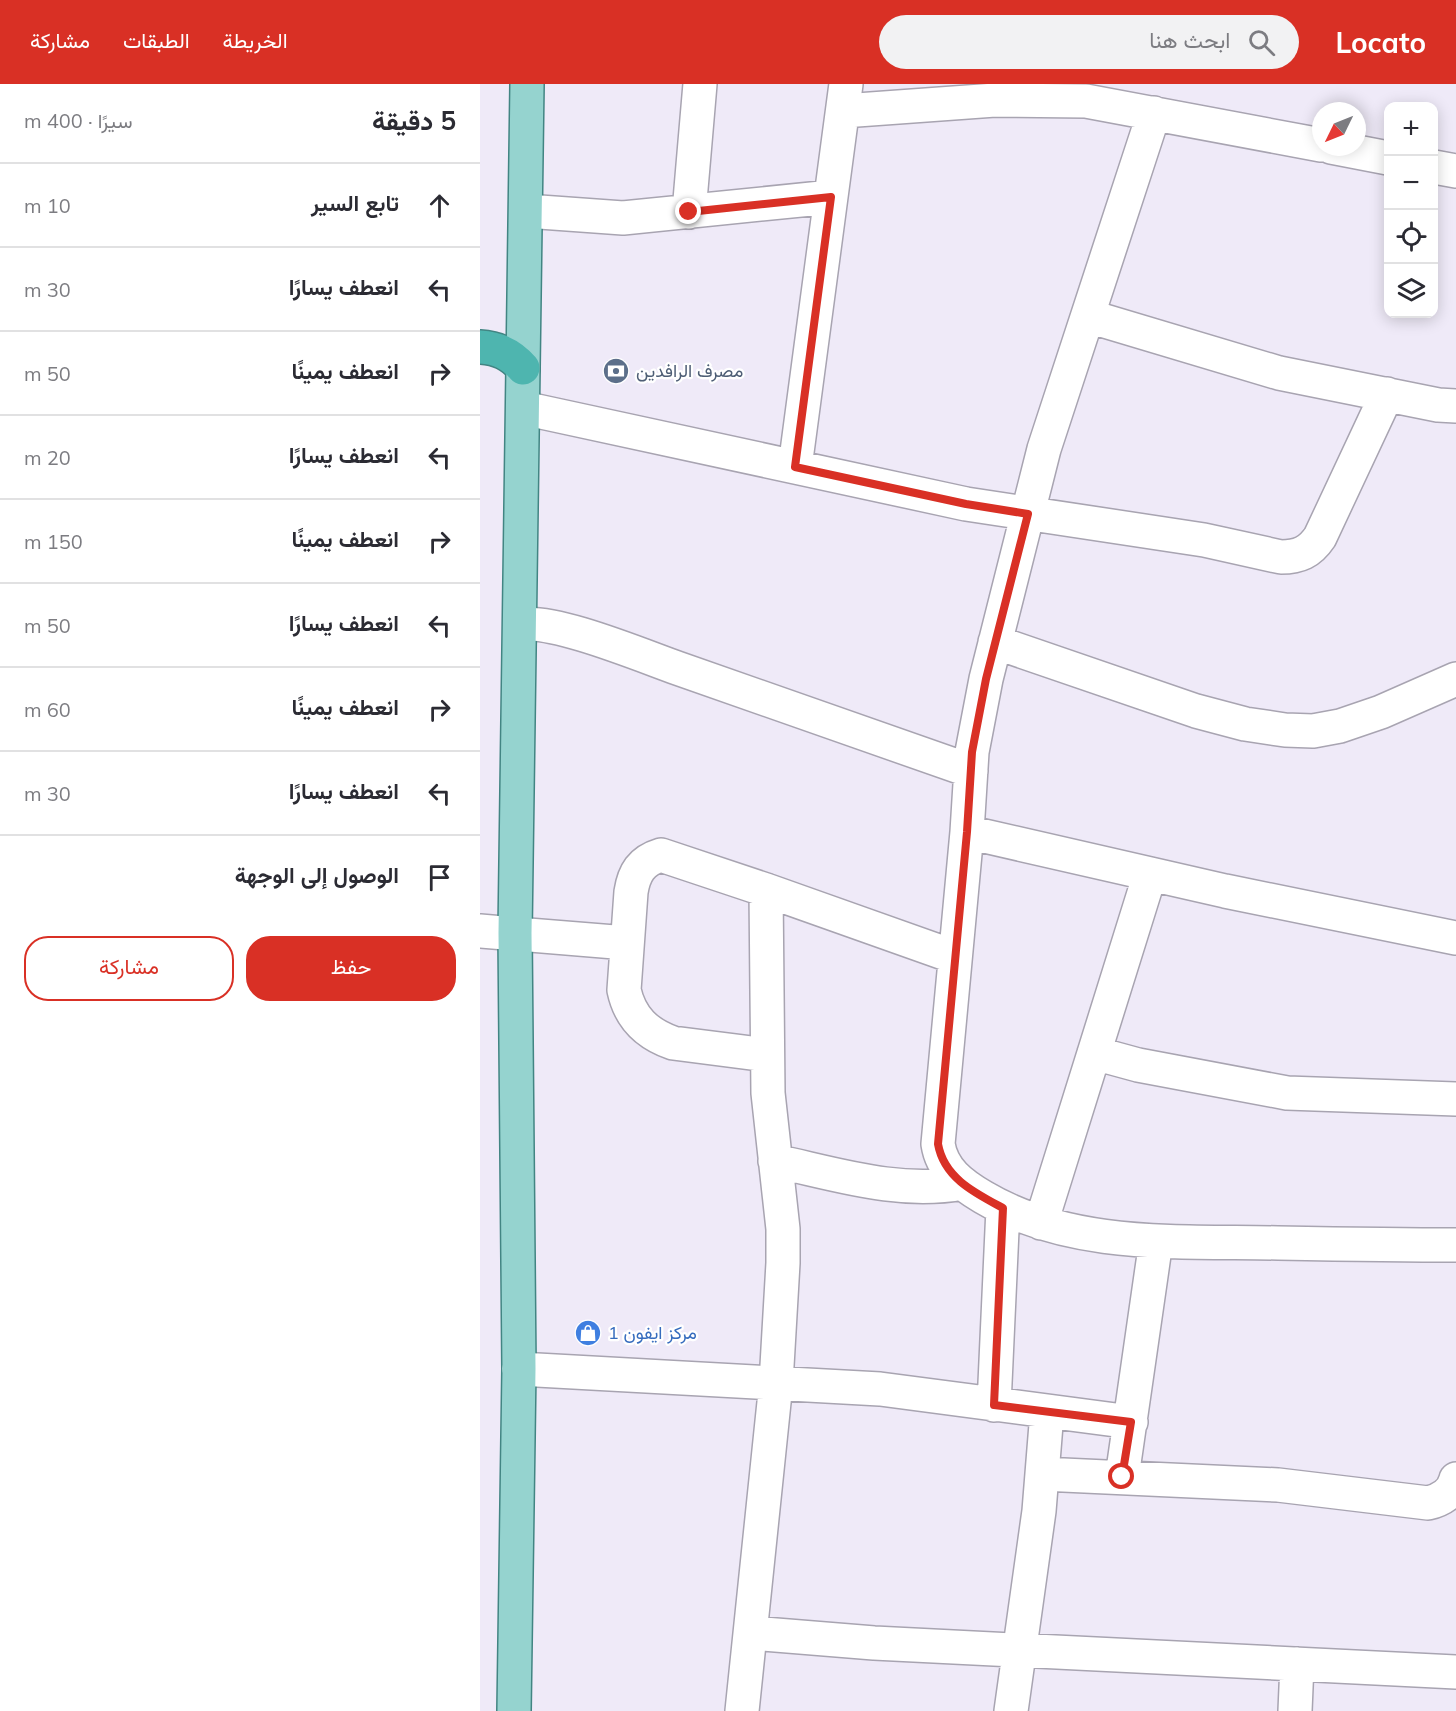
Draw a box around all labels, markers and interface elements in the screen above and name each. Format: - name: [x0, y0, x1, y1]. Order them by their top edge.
- search box: [879, 15, 1299, 69]
- text: Locato: [1335, 25, 1426, 60]
- text: ابحث هنا: [1149, 26, 1230, 54]
- icon: search: [1245, 26, 1278, 59]
- text: مشاركة: [30, 27, 90, 53]
- text: الطبقات: [123, 27, 190, 53]
- text: الخريطة: [223, 27, 288, 53]
- north arrow: [1312, 102, 1366, 156]
- map controls: [1384, 102, 1438, 318]
- button: +: [1384, 102, 1438, 156]
- text: 5 دقيقة: [372, 104, 456, 137]
- text: سيرًا · 400 m: [24, 108, 133, 133]
- button: −: [1384, 156, 1438, 210]
- text: تابع السير: [311, 189, 399, 217]
- icon: ahead: [423, 189, 456, 222]
- text: 10 m: [24, 193, 71, 218]
- route end: [675, 198, 701, 224]
- button: locate: [1384, 210, 1438, 264]
- button: layers: [1384, 264, 1438, 318]
- text: انعطف يسارًا: [289, 273, 399, 301]
- icon: left: [423, 273, 456, 306]
- text: 30 m: [24, 277, 71, 302]
- bank icon: مصرف الرافدين: [601, 356, 631, 386]
- text: انعطف يمينًا: [292, 357, 399, 385]
- icon: right: [423, 357, 456, 390]
- place label: مصرف الرافدين: [636, 359, 743, 382]
- text: 50 m: [24, 361, 71, 386]
- text: انعطف يسارًا: [289, 441, 399, 469]
- icon: left: [423, 441, 456, 474]
- text: 20 m: [24, 445, 71, 470]
- text: انعطف يمينًا: [292, 525, 399, 553]
- icon: right: [423, 525, 456, 558]
- text: 150 m: [24, 529, 83, 554]
- text: انعطف يسارًا: [289, 609, 399, 637]
- icon: left: [423, 609, 456, 642]
- text: 50 m: [24, 613, 71, 638]
- text: انعطف يمينًا: [292, 693, 399, 721]
- icon: right: [423, 693, 456, 726]
- text: 60 m: [24, 697, 71, 722]
- text: انعطف يسارًا: [289, 777, 399, 805]
- icon: left: [423, 777, 456, 810]
- text: 30 m: [24, 781, 71, 806]
- text: الوصول إلى الوجهة: [235, 861, 399, 889]
- icon: arrive: [423, 861, 456, 894]
- button: مشاركة: [24, 936, 234, 1001]
- button: حفظ: [246, 936, 456, 1001]
- shop icon: مركز ايفون 1: [573, 1318, 603, 1348]
- place label: مركز ايفون 1: [608, 1321, 697, 1344]
- route start: [1108, 1463, 1134, 1489]

